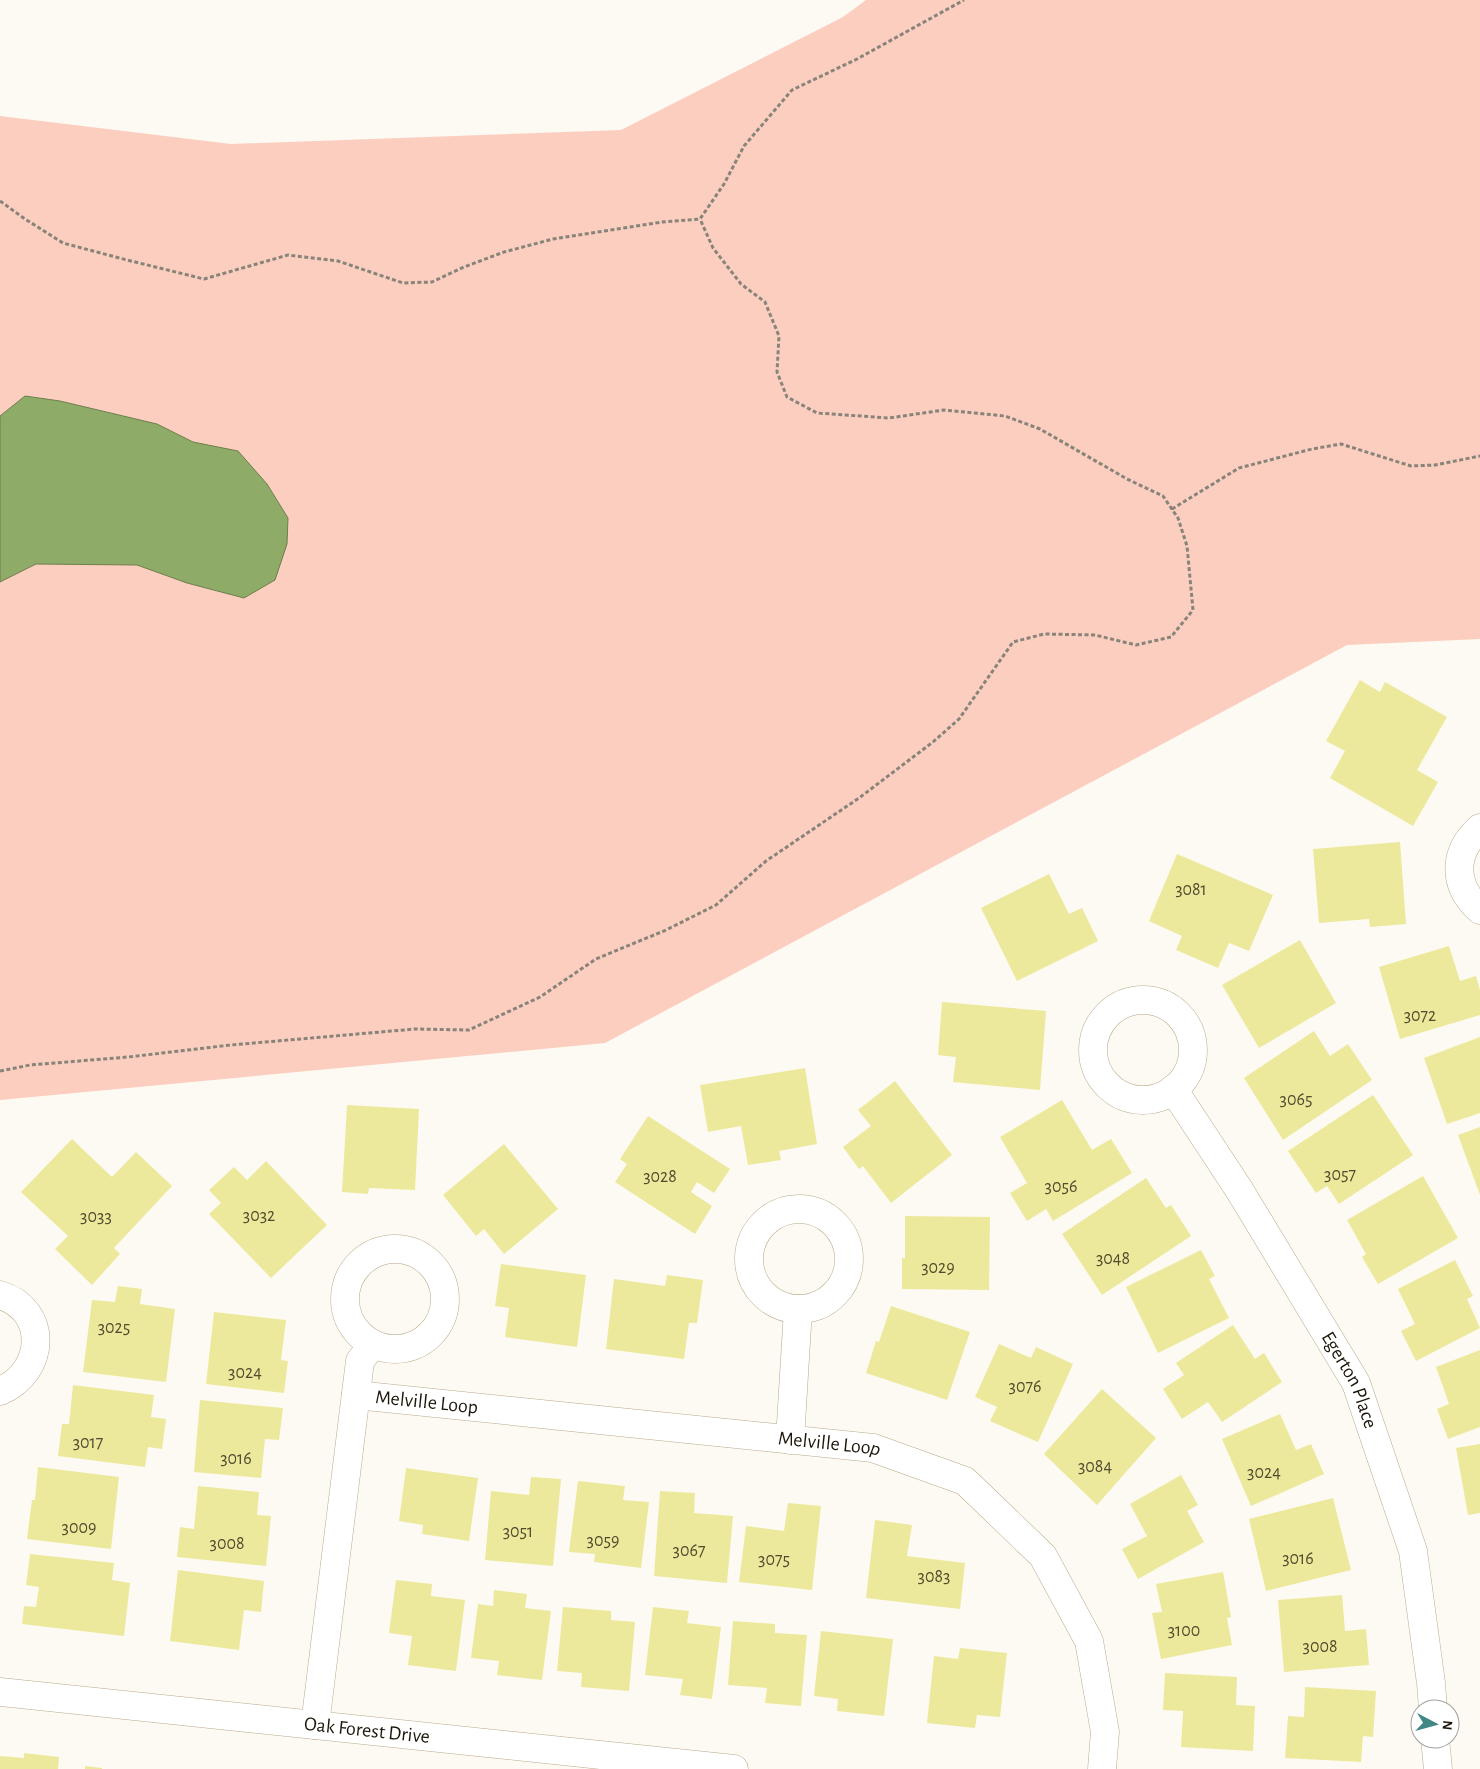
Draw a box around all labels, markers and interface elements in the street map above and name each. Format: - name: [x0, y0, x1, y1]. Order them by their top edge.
- house number: 3081: [1175, 881, 1207, 899]
- house number: 3072: [1404, 1007, 1436, 1025]
- house number: 3065: [1280, 1091, 1312, 1109]
- house number: 3057: [1324, 1166, 1356, 1184]
- house number: 3028: [643, 1168, 677, 1186]
- house number: 3056: [1045, 1178, 1077, 1196]
- house number: 3032: [243, 1207, 275, 1225]
- house number: 3033: [80, 1208, 112, 1226]
- house number: 3048: [1096, 1250, 1130, 1268]
- house number: 3029: [921, 1259, 955, 1277]
- house number: 3025: [98, 1319, 130, 1337]
- street label: Egerton Place: [1317, 1328, 1381, 1431]
- house number: 3024: [228, 1364, 262, 1382]
- house number: 3076: [1009, 1378, 1041, 1396]
- street label: Melville Loop: [374, 1387, 479, 1417]
- street label: Melville Loop: [777, 1428, 884, 1460]
- house number: 3017: [73, 1434, 103, 1452]
- house number: 3016: [220, 1450, 252, 1468]
- house number: 3084: [1078, 1458, 1112, 1476]
- house number: 3024: [1247, 1464, 1281, 1482]
- house number: 3009: [62, 1519, 96, 1537]
- house number: 3051: [503, 1523, 533, 1541]
- house number: 3059: [587, 1532, 619, 1550]
- house number: 3008: [210, 1535, 244, 1553]
- house number: 3067: [673, 1542, 705, 1560]
- house number: 3016: [1282, 1550, 1314, 1568]
- house number: 3075: [758, 1551, 790, 1569]
- house number: 3083: [918, 1568, 950, 1586]
- house number: 3100: [1168, 1622, 1200, 1640]
- house number: 3008: [1303, 1638, 1337, 1656]
- north arrow: [1410, 1699, 1460, 1749]
- street label: Oak Forest Drive: [303, 1714, 431, 1747]
- text: N: [1439, 1720, 1454, 1731]

